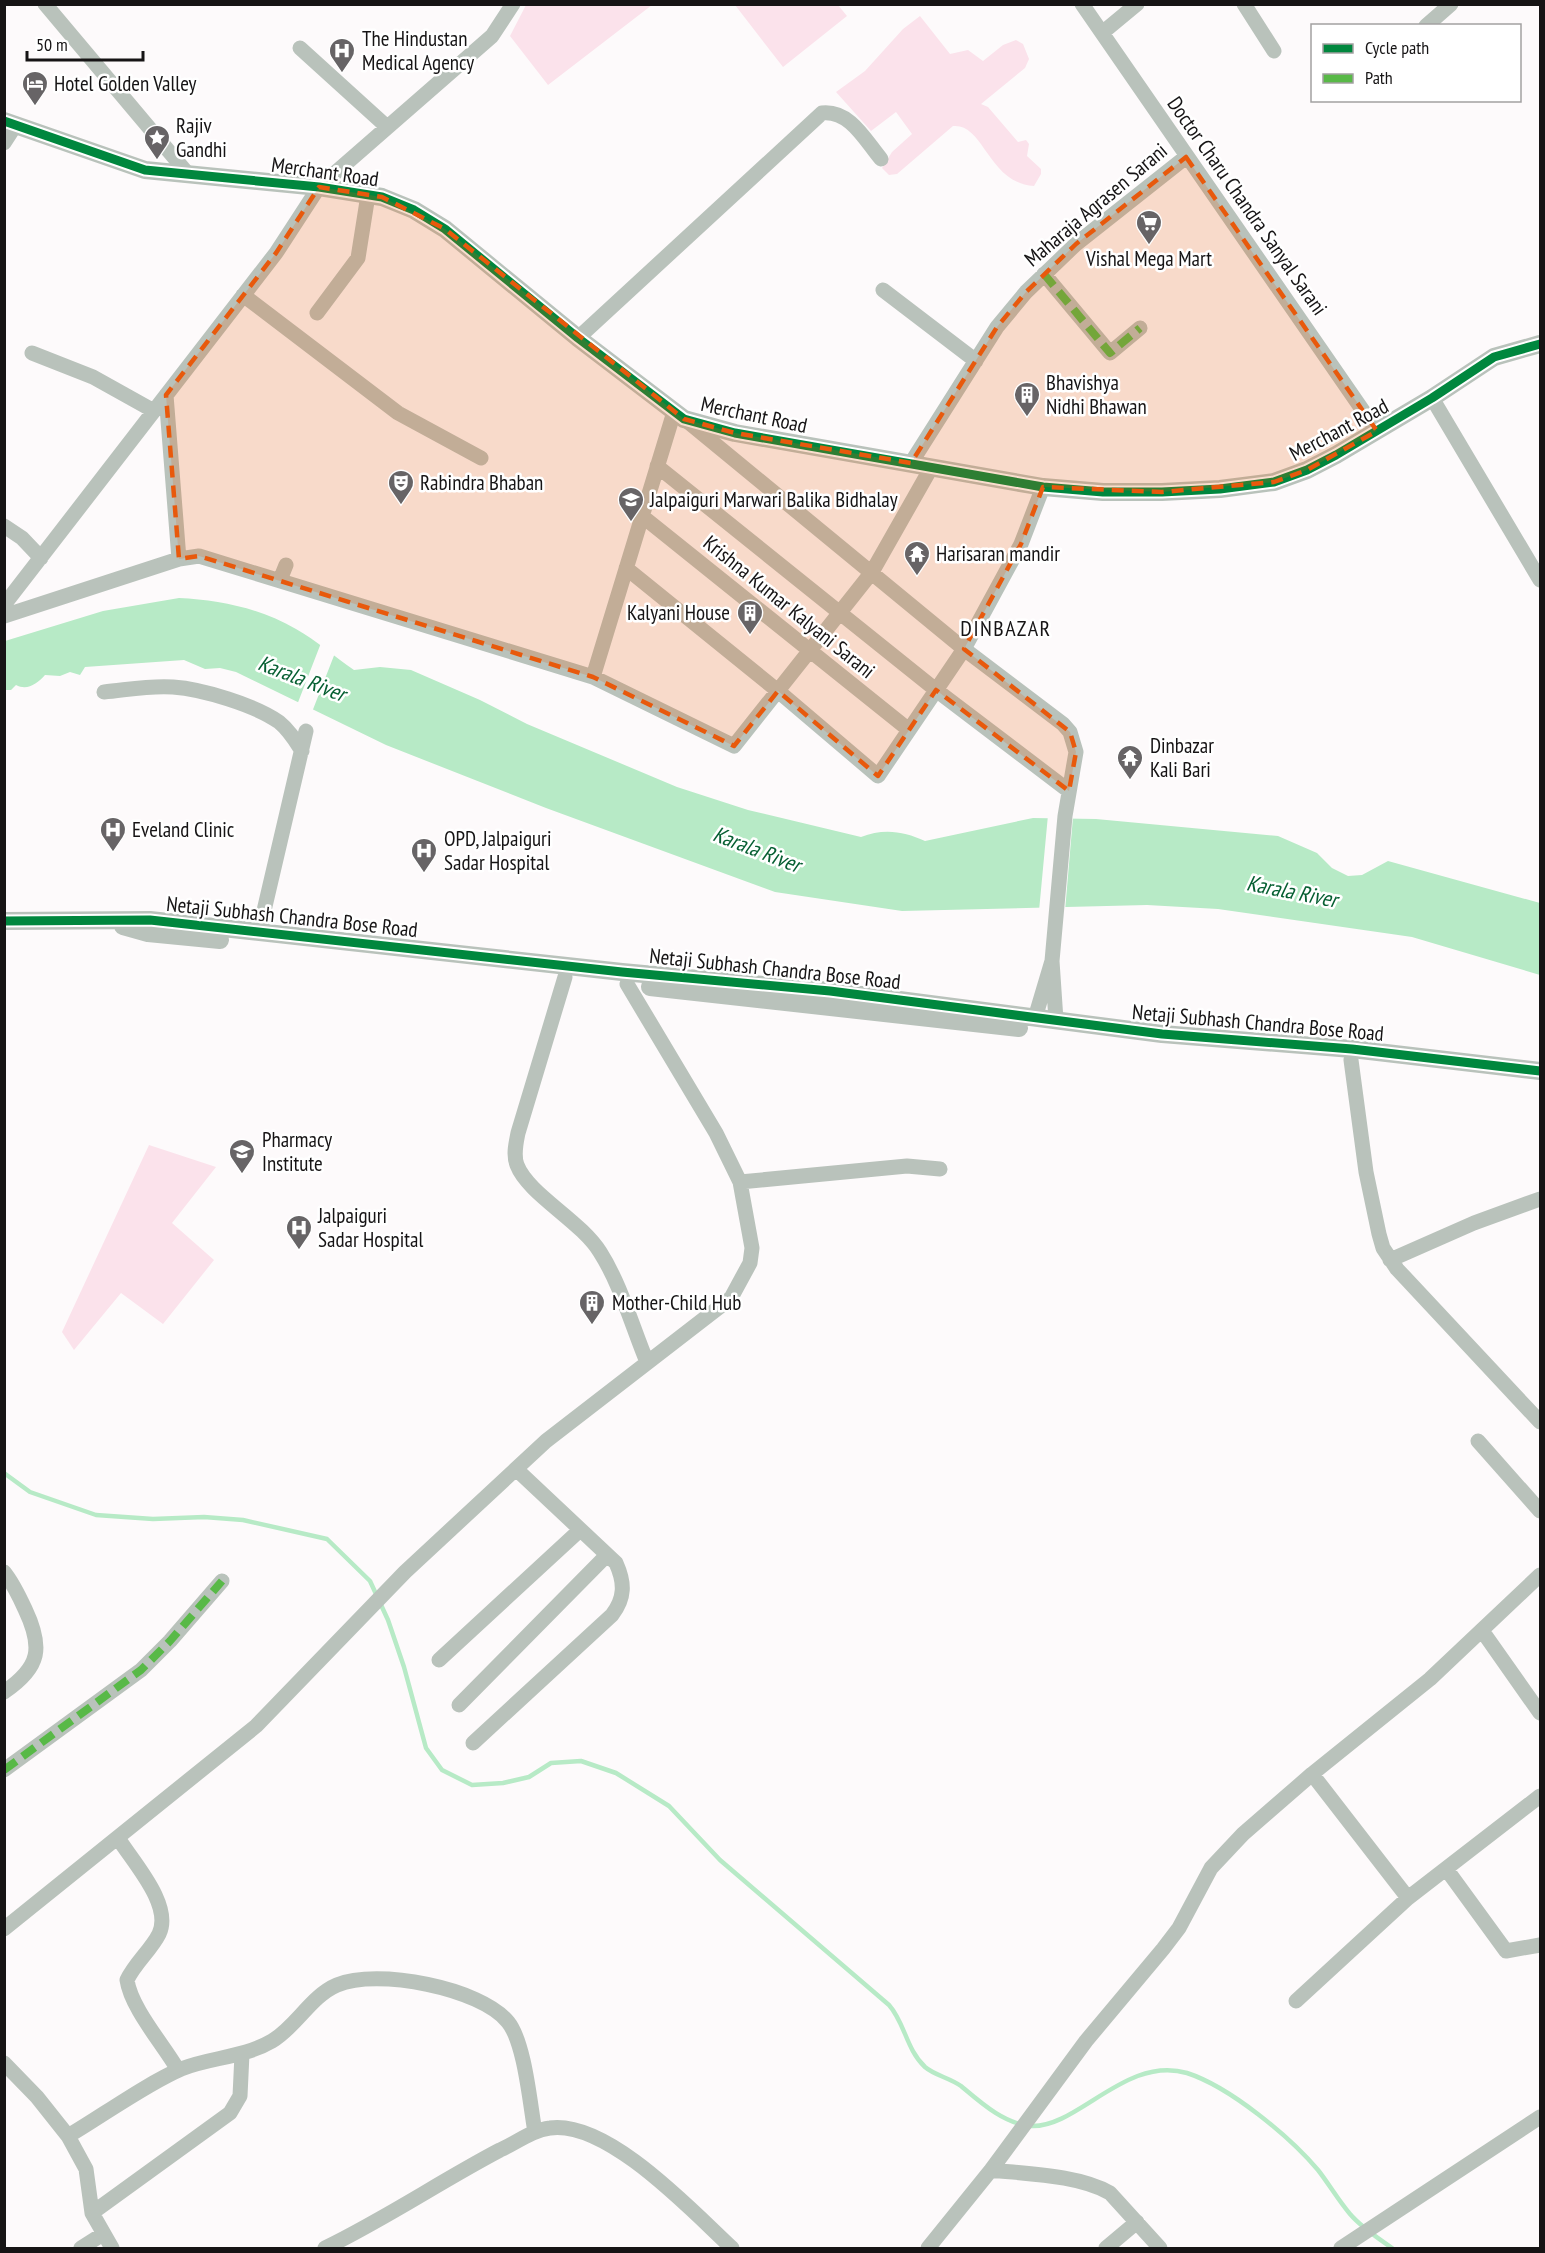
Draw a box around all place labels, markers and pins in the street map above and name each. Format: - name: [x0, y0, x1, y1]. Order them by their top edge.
- place label: The Hindustan Medical Agency: [362, 25, 474, 76]
- hospital icon: The Hindustan Medical Agency: [327, 36, 357, 74]
- hotel icon: Hotel Golden Valley: [20, 69, 50, 107]
- place label: Hotel Golden Valley: [54, 70, 197, 97]
- place label: Rajiv Gandhi: [176, 112, 227, 163]
- place icon: Rajiv Gandhi: [142, 123, 172, 161]
- supermarket icon: Vishal Mega Mart: [1134, 208, 1164, 246]
- place label: Vishal Mega Mart: [1085, 245, 1212, 272]
- place label: Bhavishya Nidhi Bhawan: [1046, 369, 1147, 420]
- building icon: Bhavishya Nidhi Bhawan: [1012, 380, 1042, 418]
- theatre icon: Rabindra Bhaban: [386, 468, 416, 506]
- place label: Rabindra Bhaban: [420, 469, 543, 496]
- school or university icon: Jalpaiguri Marwari Balika Bidhalay: [616, 485, 646, 523]
- place label: Jalpaiguri Marwari Balika Bidhalay: [649, 486, 898, 513]
- temple icon: Harisaran mandir: [902, 539, 932, 577]
- place label: Harisaran mandir: [936, 540, 1060, 567]
- building icon: Kalyani House: [735, 598, 765, 636]
- place label: Kalyani House: [627, 599, 730, 626]
- place label: Dinbazar Kali Bari: [1150, 732, 1214, 783]
- temple icon: Dinbazar Kali Bari: [1115, 743, 1145, 781]
- hospital icon: Eveland Clinic: [98, 815, 128, 853]
- place label: Eveland Clinic: [132, 816, 235, 843]
- place label: OPD, Jalpaiguri Sadar Hospital: [444, 825, 551, 876]
- hospital icon: OPD, Jalpaiguri Sadar Hospital: [409, 836, 439, 874]
- place label: Pharmacy Institute: [262, 1126, 332, 1177]
- school or university icon: Pharmacy Institute: [227, 1137, 257, 1175]
- place label: Jalpaiguri Sadar Hospital: [317, 1202, 423, 1253]
- hospital icon: Jalpaiguri Sadar Hospital: [284, 1213, 314, 1251]
- building icon: Mother-Child Hub: [577, 1288, 607, 1326]
- place label: Mother-Child Hub: [612, 1289, 741, 1316]

